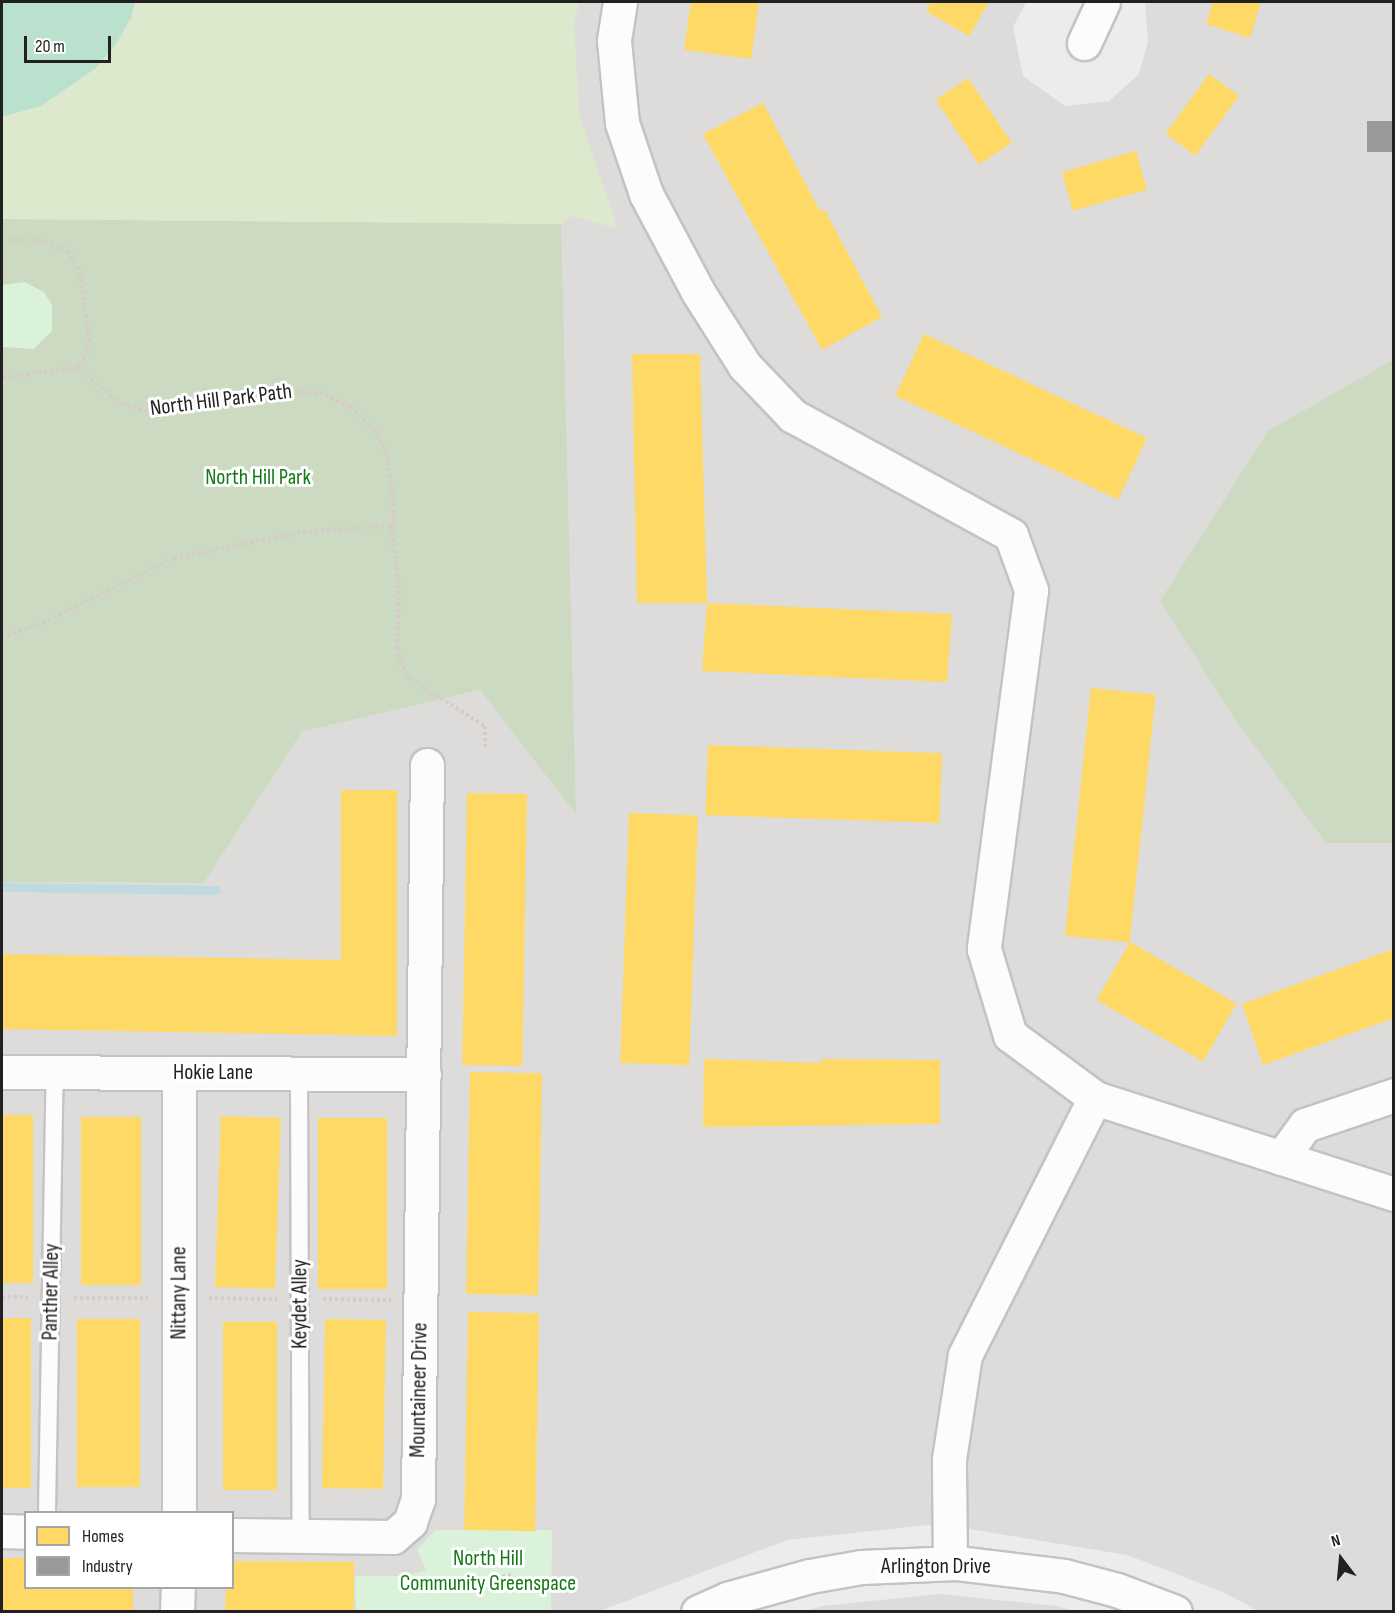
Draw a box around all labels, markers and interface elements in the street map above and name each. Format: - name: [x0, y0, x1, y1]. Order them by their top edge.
- scale bar: [27, 24, 114, 62]
- text: 20 m: [35, 36, 65, 57]
- street label: North Hill Park Path: [149, 378, 293, 422]
- park label: North Hill Park: [205, 465, 311, 491]
- street label: Hokie Lane: [173, 1060, 253, 1086]
- street label: Panther Alley: [37, 1243, 65, 1341]
- street label: Nittany Lane: [166, 1246, 192, 1340]
- street label: Keydet Alley: [287, 1259, 313, 1349]
- street label: Mountaineer Drive: [405, 1322, 433, 1458]
- legend: [24, 1511, 234, 1589]
- text: Homes: [82, 1526, 124, 1547]
- north arrow: [1311, 1529, 1371, 1589]
- text: N: [1329, 1531, 1343, 1552]
- park label: North Hill Community Greenspace: [400, 1545, 576, 1597]
- street label: Arlington Drive: [881, 1554, 991, 1580]
- text: Industry: [82, 1556, 133, 1577]

